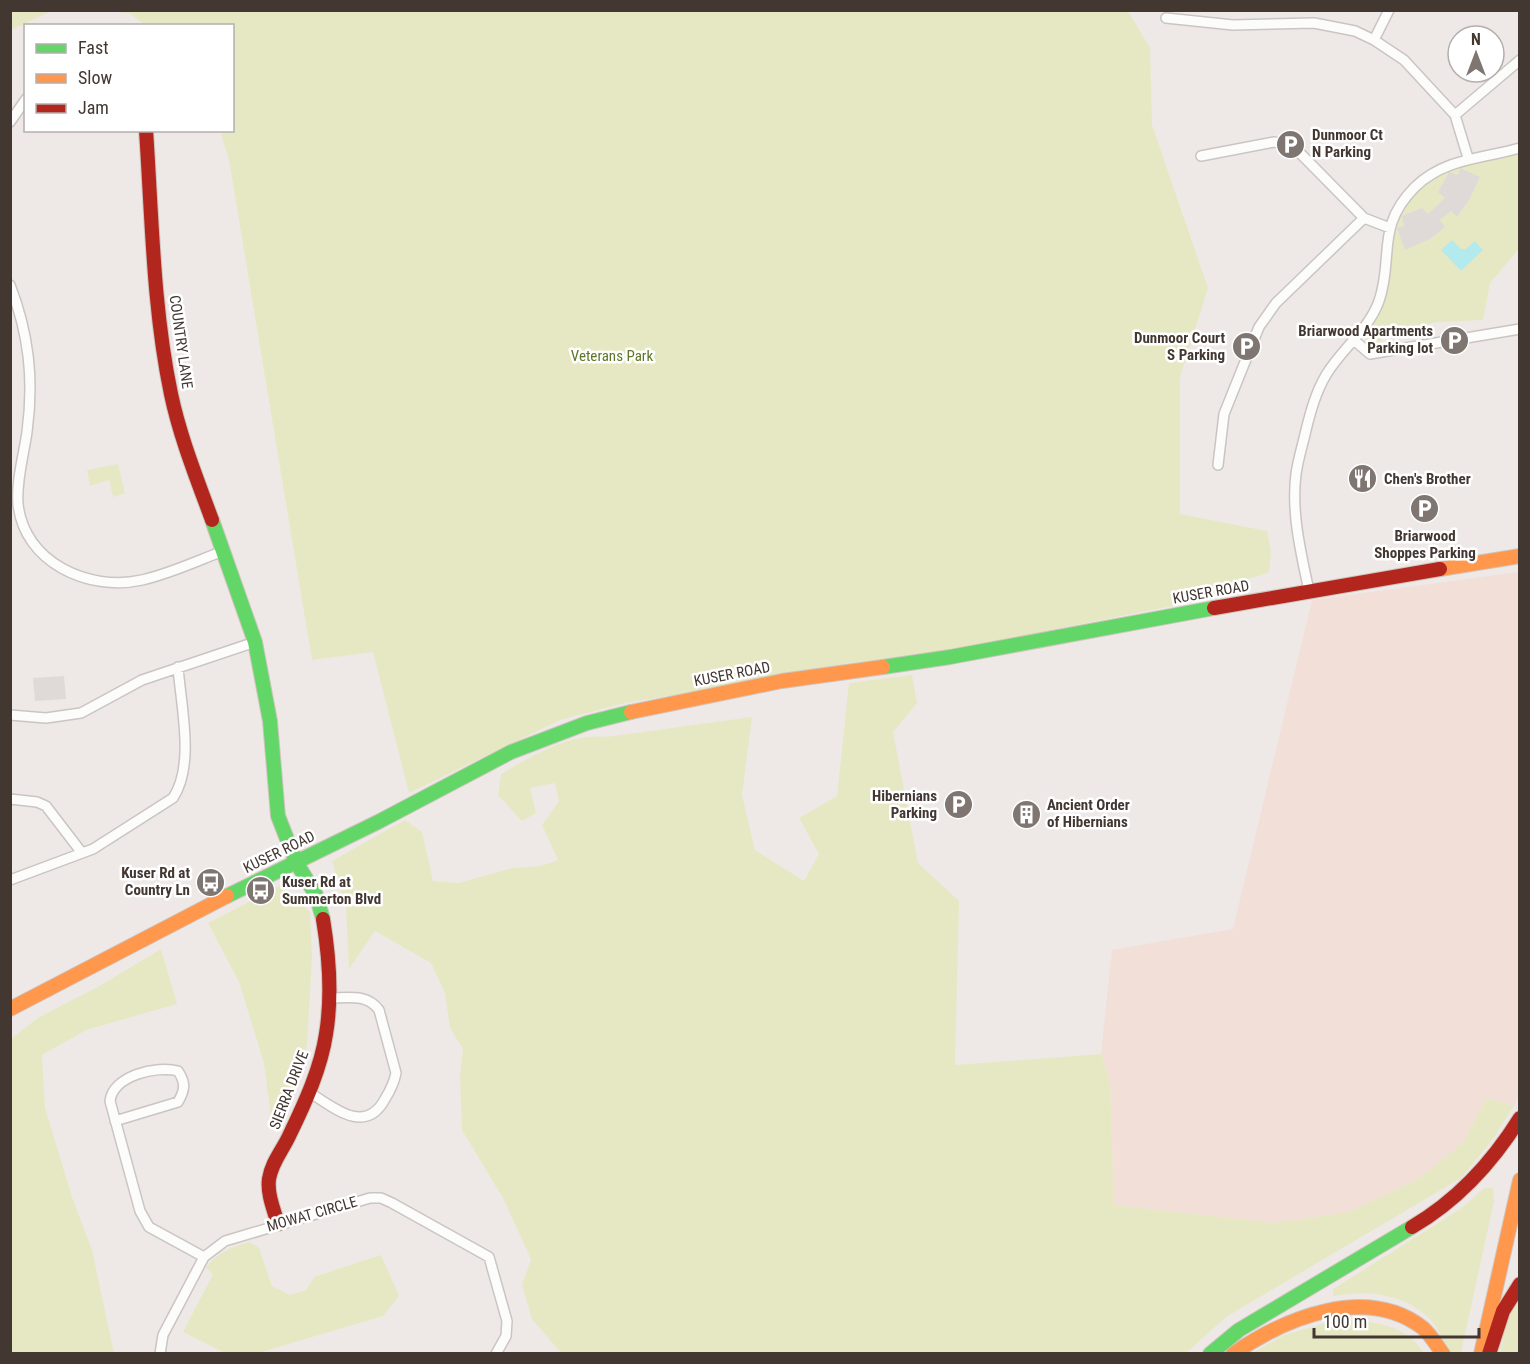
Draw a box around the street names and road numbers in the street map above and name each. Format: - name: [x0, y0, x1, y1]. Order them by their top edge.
- street label: COUNTRY LANE: [166, 294, 196, 390]
- street label: KUSER ROAD: [1171, 576, 1251, 608]
- street label: KUSER ROAD: [692, 658, 772, 690]
- street label: KUSER ROAD: [240, 827, 318, 877]
- street label: SIERRA DRIVE: [266, 1048, 312, 1132]
- street label: MOWAT CIRCLE: [265, 1192, 359, 1236]

